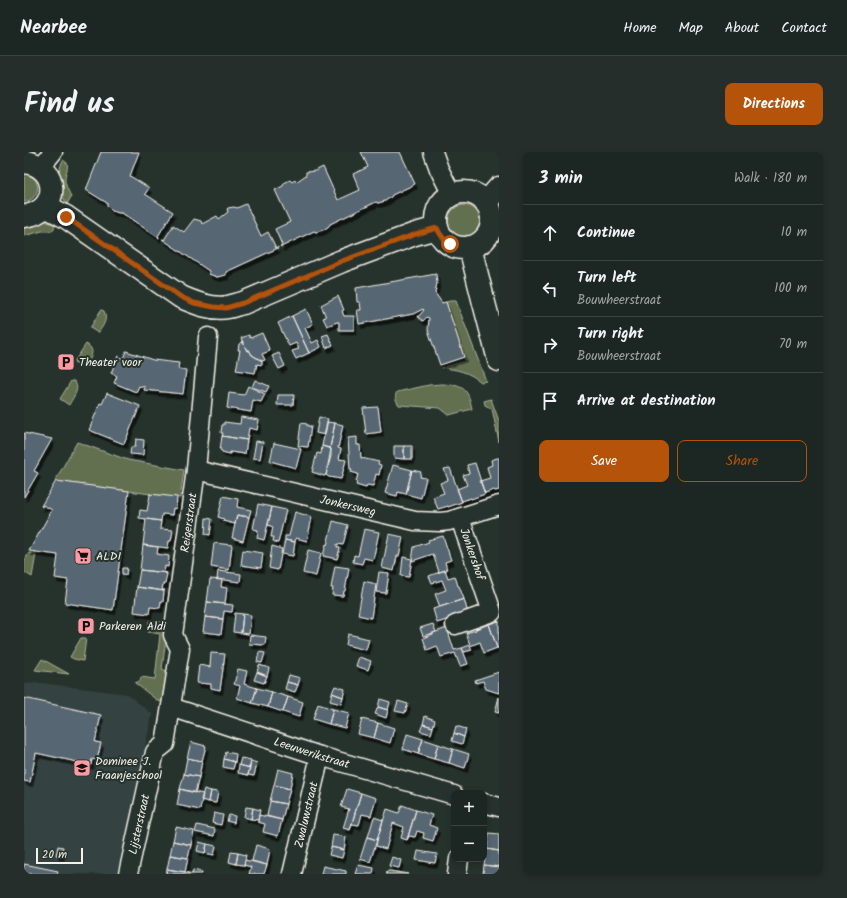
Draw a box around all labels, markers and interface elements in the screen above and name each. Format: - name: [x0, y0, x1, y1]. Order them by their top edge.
- text: Nearbee: [20, 13, 87, 43]
- text: Home: [623, 17, 657, 39]
- text: Map: [679, 17, 703, 39]
- text: About: [725, 17, 759, 39]
- text: Contact: [781, 17, 827, 39]
- text: Find us: [24, 82, 115, 127]
- button: Directions: [725, 83, 823, 125]
- text: 3 min: [539, 165, 583, 192]
- text: Walk · 180 m: [734, 168, 807, 189]
- route end: [57, 208, 75, 226]
- text: Continue: [577, 221, 635, 245]
- icon: ahead: [539, 222, 561, 244]
- text: 10 m: [781, 222, 807, 243]
- route start: [441, 235, 459, 253]
- text: Turn left: [577, 266, 637, 290]
- icon: left: [539, 278, 561, 300]
- text: 100 m: [774, 278, 807, 299]
- text: Bouwheerstraat: [577, 290, 661, 311]
- text: Turn right: [577, 322, 644, 346]
- icon: right: [539, 334, 561, 356]
- text: 70 m: [779, 334, 807, 355]
- text: Bouwheerstraat: [577, 346, 661, 367]
- parking icon: Theater voor: [56, 352, 76, 372]
- place label: Theater voor: [79, 353, 143, 372]
- text: Arrive at destination: [577, 389, 716, 413]
- icon: arrive: [539, 390, 561, 412]
- button: Save: [539, 440, 669, 482]
- button: Share: [677, 440, 807, 482]
- street label: Jonkersweg: [318, 490, 378, 521]
- street label: Reigerstraat: [175, 491, 202, 554]
- street label: Jonkershof: [454, 525, 490, 584]
- supermarket icon: ALDI: [73, 546, 93, 566]
- place label: ALDI: [96, 547, 122, 566]
- parking icon: Parkeren Aldi: [76, 616, 96, 636]
- place label: Parkeren Aldi: [99, 617, 167, 636]
- street label: Leeuwerikstraat: [271, 732, 352, 774]
- place label: Dominee J. Fraanjeschool: [95, 752, 162, 785]
- school or university icon: Dominee J. Fraanjeschool: [72, 758, 92, 778]
- street label: Zwaluwstraat: [289, 779, 323, 850]
- map controls: [451, 790, 487, 862]
- button: +: [451, 790, 487, 826]
- street label: Lijsterstraat: [123, 792, 155, 856]
- button: −: [451, 826, 487, 862]
- scale bar: [36, 846, 83, 865]
- text: 20 m: [42, 846, 67, 864]

